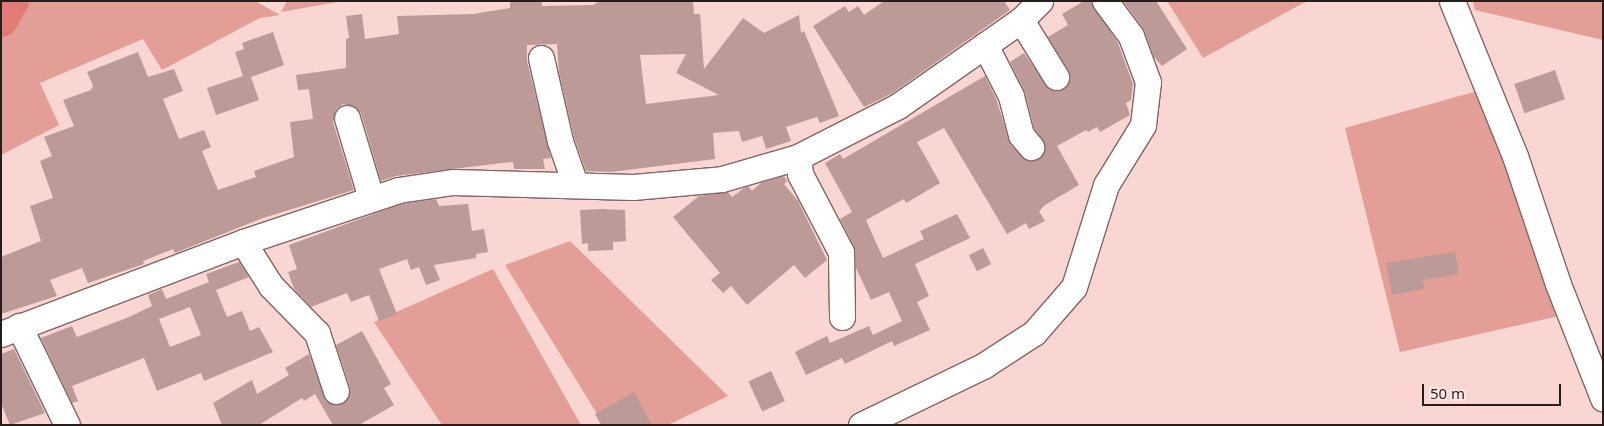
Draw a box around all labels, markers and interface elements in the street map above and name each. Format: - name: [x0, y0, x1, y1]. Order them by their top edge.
- scale bar: [1424, 374, 1563, 406]
- text: 50 m: [1430, 383, 1465, 403]

